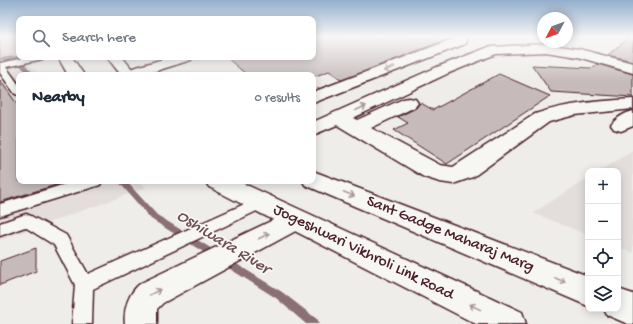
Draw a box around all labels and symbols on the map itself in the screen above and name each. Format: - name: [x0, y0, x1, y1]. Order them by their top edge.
- north arrow: [537, 12, 573, 48]
- one-way arrow: [384, 65, 396, 73]
- one-way arrow: [355, 104, 367, 111]
- one-way arrow: [343, 190, 355, 198]
- street label: Sant Gadge Maharaj Marg: [363, 193, 537, 277]
- street label: Jogeshwari Vikhroli Link Road: [270, 201, 458, 306]
- water label: Oshiwara River: [173, 206, 276, 281]
- one-way arrow: [258, 231, 270, 239]
- one-way arrow: [554, 277, 566, 284]
- one-way arrow: [149, 287, 161, 295]
- one-way arrow: [469, 303, 481, 310]

